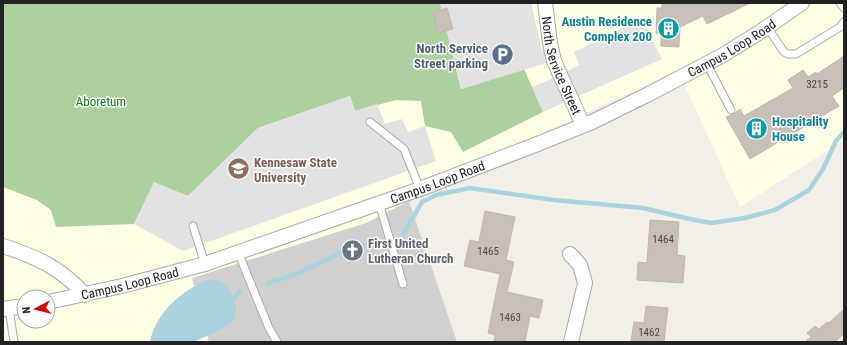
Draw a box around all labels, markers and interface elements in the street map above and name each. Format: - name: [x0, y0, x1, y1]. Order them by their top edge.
- place label: Austin Residence Complex 200: [562, 14, 652, 44]
- street label: North Service Street: [539, 15, 585, 117]
- building icon: Austin Residence Complex 200: [655, 15, 681, 41]
- street label: Campus Loop Road: [685, 16, 779, 80]
- place label: North Service Street parking: [414, 41, 488, 71]
- parking icon: North Service Street parking: [490, 42, 516, 68]
- house number: 3215: [806, 78, 828, 91]
- park label: Aboretum: [76, 94, 126, 109]
- place label: Hospitality House: [772, 114, 829, 144]
- building icon: Hospitality House: [743, 115, 769, 141]
- place label: Kennesaw State University: [254, 155, 337, 185]
- school or university icon: Kennesaw State University: [225, 156, 251, 182]
- street label: Campus Loop Road: [388, 157, 487, 206]
- house number: 1464: [652, 233, 674, 246]
- place label: First United Lutheran Church: [368, 236, 454, 266]
- church icon: First United Lutheran Church: [339, 237, 365, 263]
- house number: 1465: [477, 245, 499, 258]
- street label: Campus Loop Road: [80, 264, 180, 302]
- north arrow: [16, 289, 56, 329]
- text: N: [20, 306, 33, 314]
- house number: 1463: [499, 311, 521, 324]
- house number: 1462: [638, 326, 660, 339]

